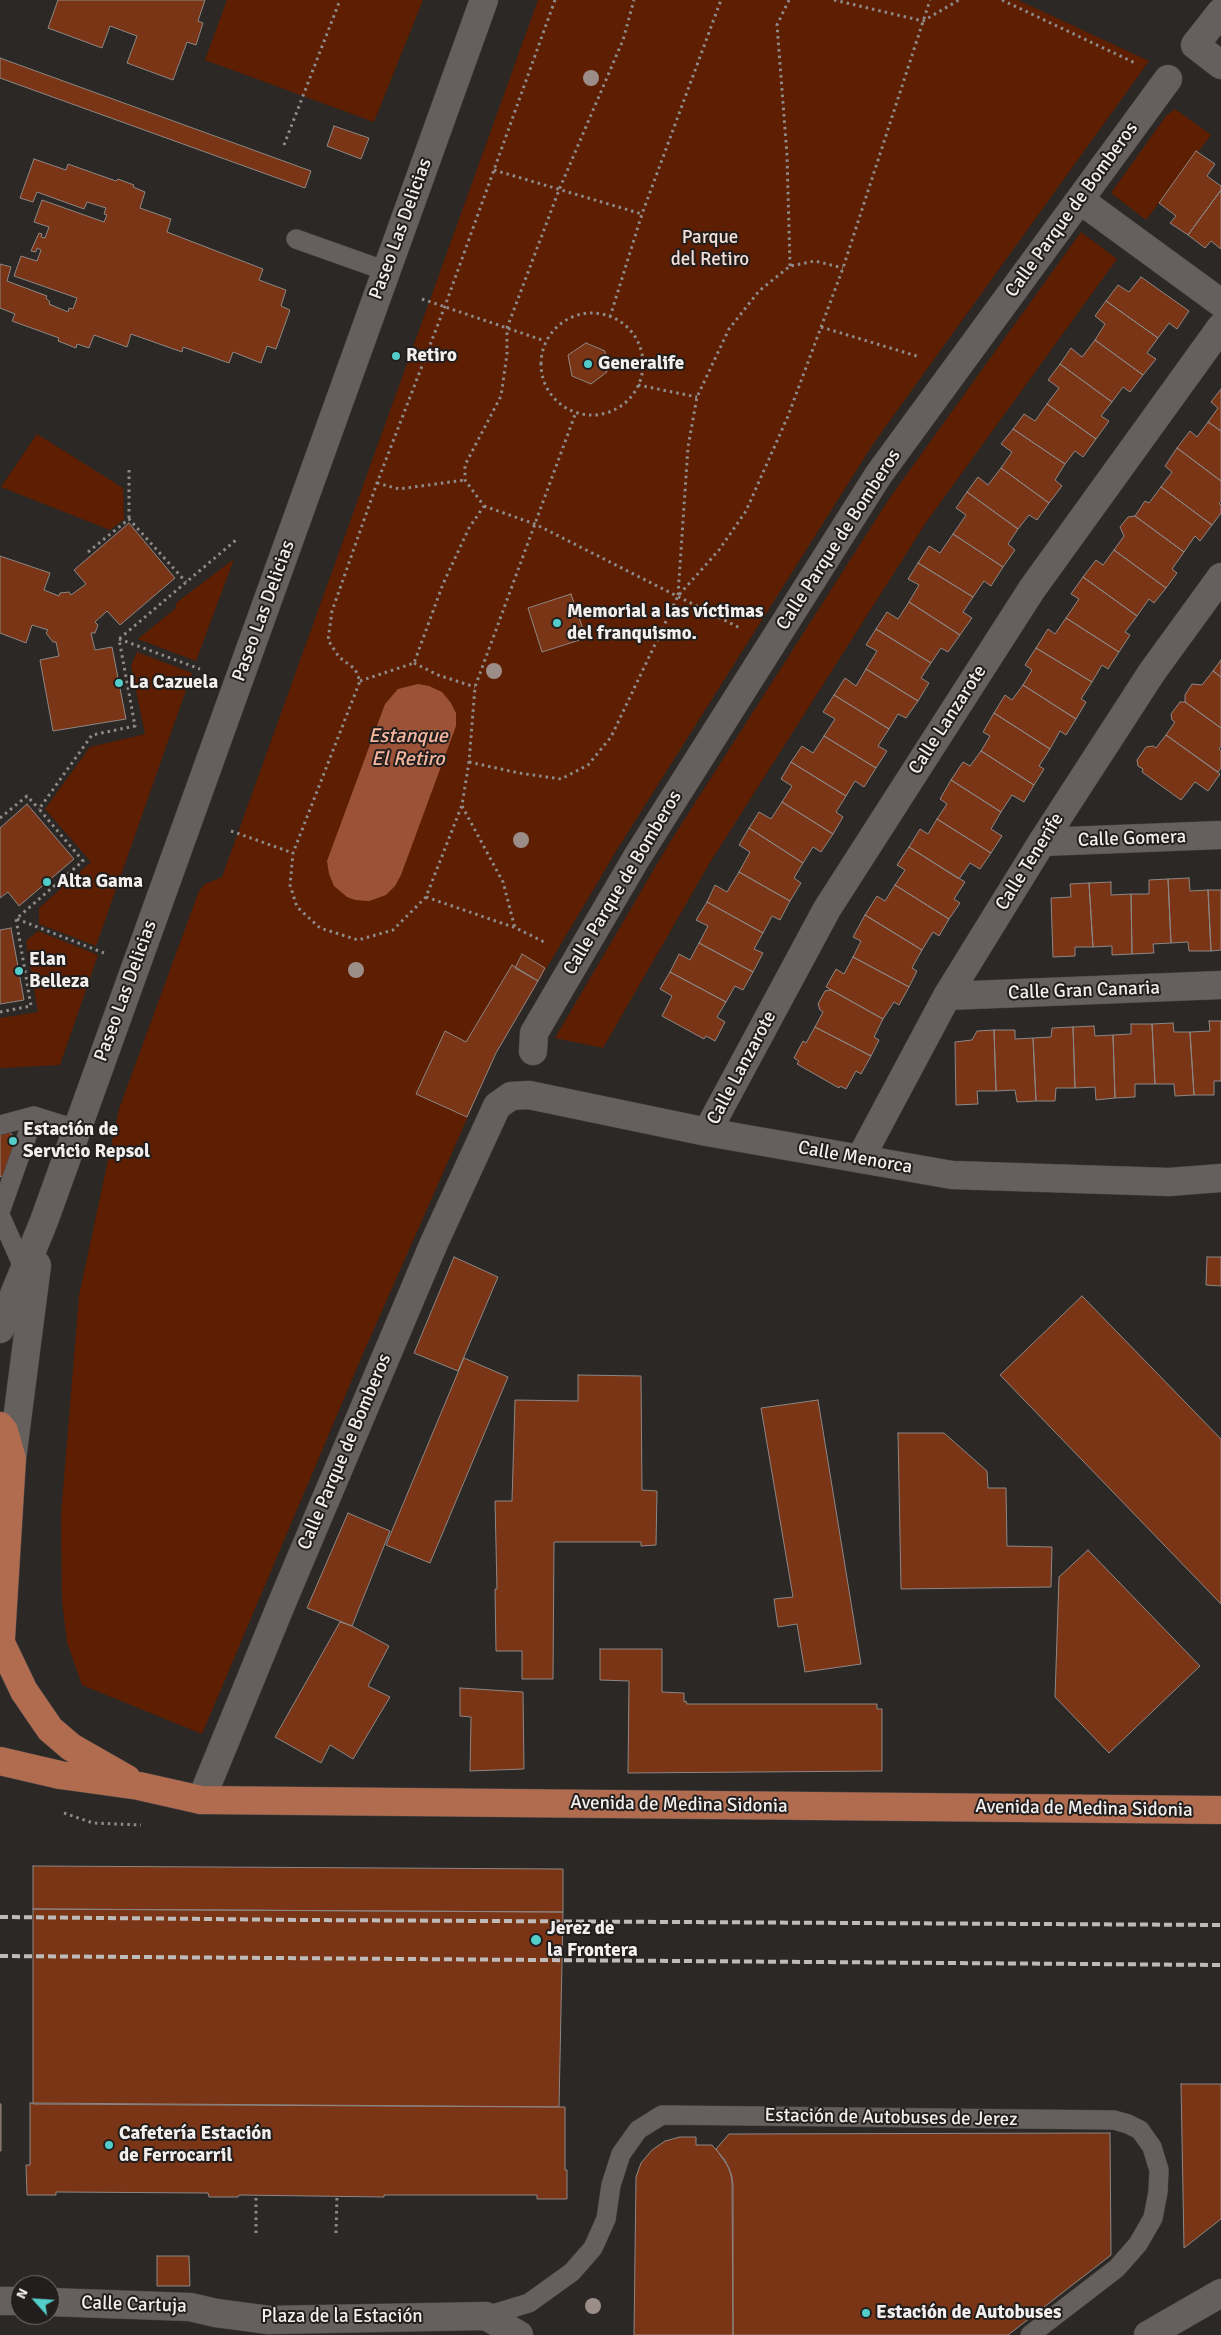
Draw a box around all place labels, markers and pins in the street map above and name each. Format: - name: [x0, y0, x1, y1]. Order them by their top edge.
- place label: Retiro: [406, 345, 457, 367]
- marker: Retiro: [390, 350, 402, 362]
- place label: Generalife: [598, 353, 684, 375]
- marker: Generalife: [582, 358, 594, 370]
- place label: Memorial a las víctimas del franquismo.: [567, 601, 763, 645]
- marker: Memorial a las víctimas del franquismo.: [551, 617, 563, 629]
- place label: La Cazuela: [129, 672, 218, 694]
- marker: La Cazuela: [113, 677, 125, 689]
- place label: Alta Gama: [57, 871, 143, 893]
- marker: Alta Gama: [41, 876, 53, 888]
- place label: Elan Belleza: [29, 949, 89, 993]
- marker: Elan Belleza: [13, 965, 25, 977]
- place label: Estación de Servicio Repsol: [23, 1119, 150, 1163]
- marker: Estación de Servicio Repsol: [7, 1135, 19, 1147]
- place label: Jerez de la Frontera: [547, 1918, 638, 1962]
- marker: Jerez de la Frontera: [529, 1933, 543, 1947]
- place label: Cafetería Estación de Ferrocarril: [119, 2123, 272, 2167]
- marker: Cafetería Estación de Ferrocarril: [103, 2139, 115, 2151]
- place label: Estación de Autobuses: [876, 2302, 1061, 2324]
- marker: Estación de Autobuses: [860, 2307, 872, 2319]

